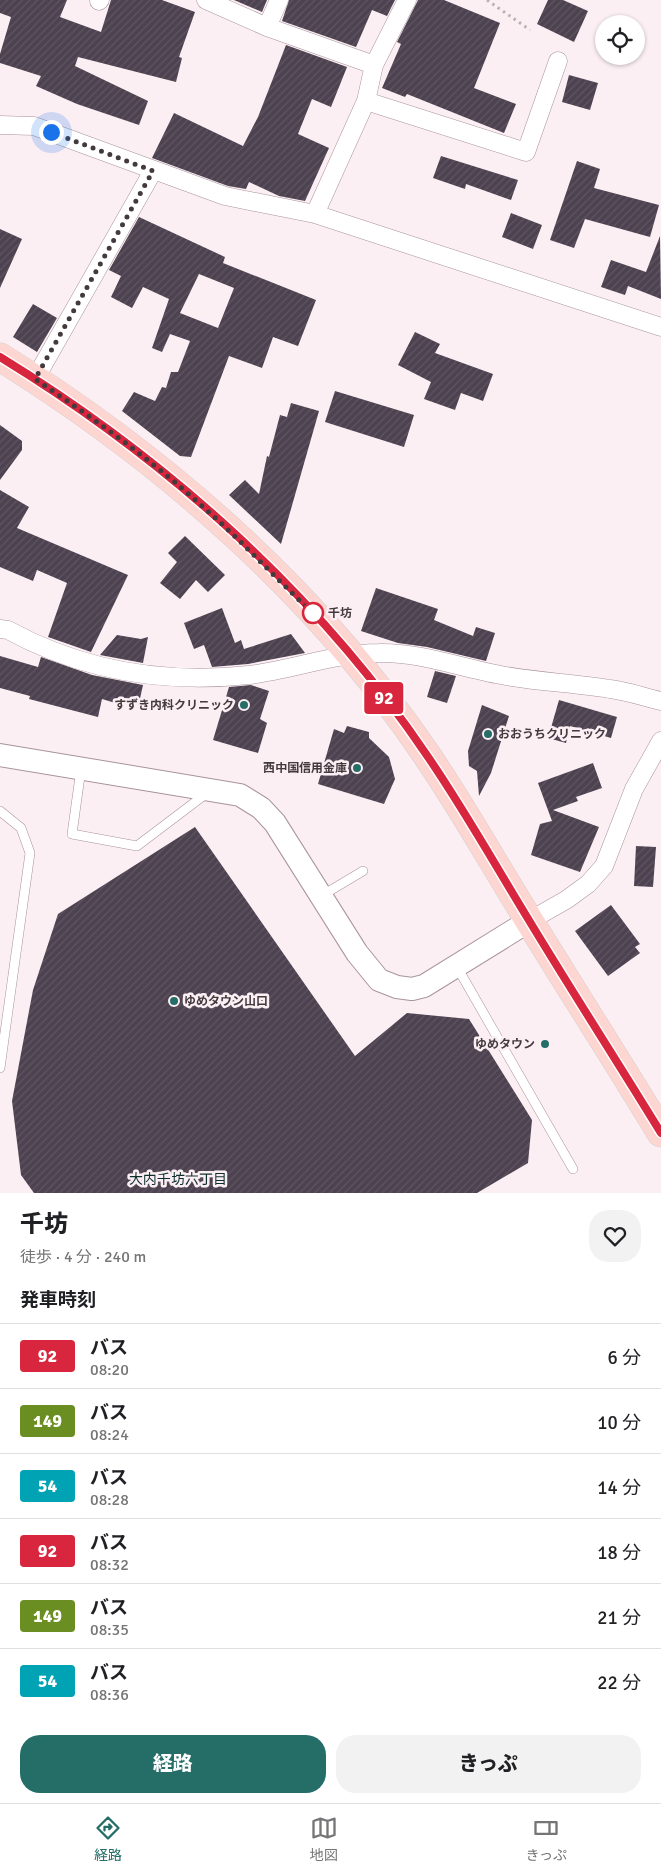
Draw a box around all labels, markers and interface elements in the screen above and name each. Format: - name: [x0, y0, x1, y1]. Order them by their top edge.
- map controls: [595, 15, 645, 65]
- button: locate: [595, 15, 645, 65]
- your location: [39, 120, 64, 145]
- marker: 千坊: [302, 602, 324, 624]
- place label: 千坊: [328, 606, 352, 621]
- line badge: 92: [362, 682, 406, 714]
- text: 92: [374, 687, 394, 709]
- place label: すずき内科クリニック: [114, 698, 234, 713]
- marker: すずき内科クリニック: [238, 699, 250, 711]
- place label: おおうちクリニック: [498, 727, 606, 742]
- marker: おおうちクリニック: [482, 728, 494, 740]
- place label: 西中国信用金庫: [263, 761, 347, 776]
- marker: 西中国信用金庫: [351, 762, 363, 774]
- place label: ゆめタウン山口: [184, 994, 268, 1009]
- marker: ゆめタウン山口: [168, 995, 180, 1007]
- place label: ゆめタウン: [475, 1037, 535, 1052]
- marker: ゆめタウン: [539, 1038, 551, 1050]
- district label: 大内千坊六丁目: [129, 1171, 227, 1188]
- text: 千坊: [20, 1209, 68, 1239]
- button: heart: [589, 1210, 641, 1262]
- text: 徒歩 · 4 分 · 240 m: [20, 1247, 146, 1267]
- text: 発車時刻: [20, 1288, 96, 1312]
- text: バス: [90, 1336, 128, 1360]
- text: 92: [38, 1345, 57, 1367]
- text: 6 分: [608, 1346, 641, 1370]
- text: 08:20: [90, 1360, 129, 1380]
- text: バス: [90, 1401, 128, 1425]
- text: 149: [33, 1410, 62, 1432]
- text: 10 分: [597, 1411, 641, 1435]
- text: 08:24: [90, 1425, 129, 1445]
- text: バス: [90, 1466, 128, 1490]
- text: 54: [38, 1475, 57, 1497]
- text: 14 分: [597, 1476, 641, 1500]
- text: 08:28: [90, 1490, 129, 1510]
- text: バス: [90, 1531, 128, 1555]
- text: 92: [38, 1540, 57, 1562]
- text: 18 分: [597, 1541, 641, 1565]
- text: 08:32: [90, 1555, 129, 1575]
- text: バス: [90, 1596, 128, 1620]
- text: 149: [33, 1605, 62, 1627]
- text: 21 分: [597, 1606, 641, 1630]
- text: 08:35: [90, 1620, 129, 1640]
- text: バス: [90, 1661, 128, 1685]
- text: 54: [38, 1670, 57, 1692]
- text: 22 分: [597, 1671, 641, 1695]
- text: 08:36: [90, 1685, 129, 1705]
- button: 経路: [20, 1735, 326, 1793]
- button: きっぷ: [336, 1735, 641, 1793]
- tab: 経路: [94, 1814, 122, 1864]
- tab: 地図: [310, 1814, 338, 1864]
- tab: きっぷ: [526, 1814, 567, 1864]

